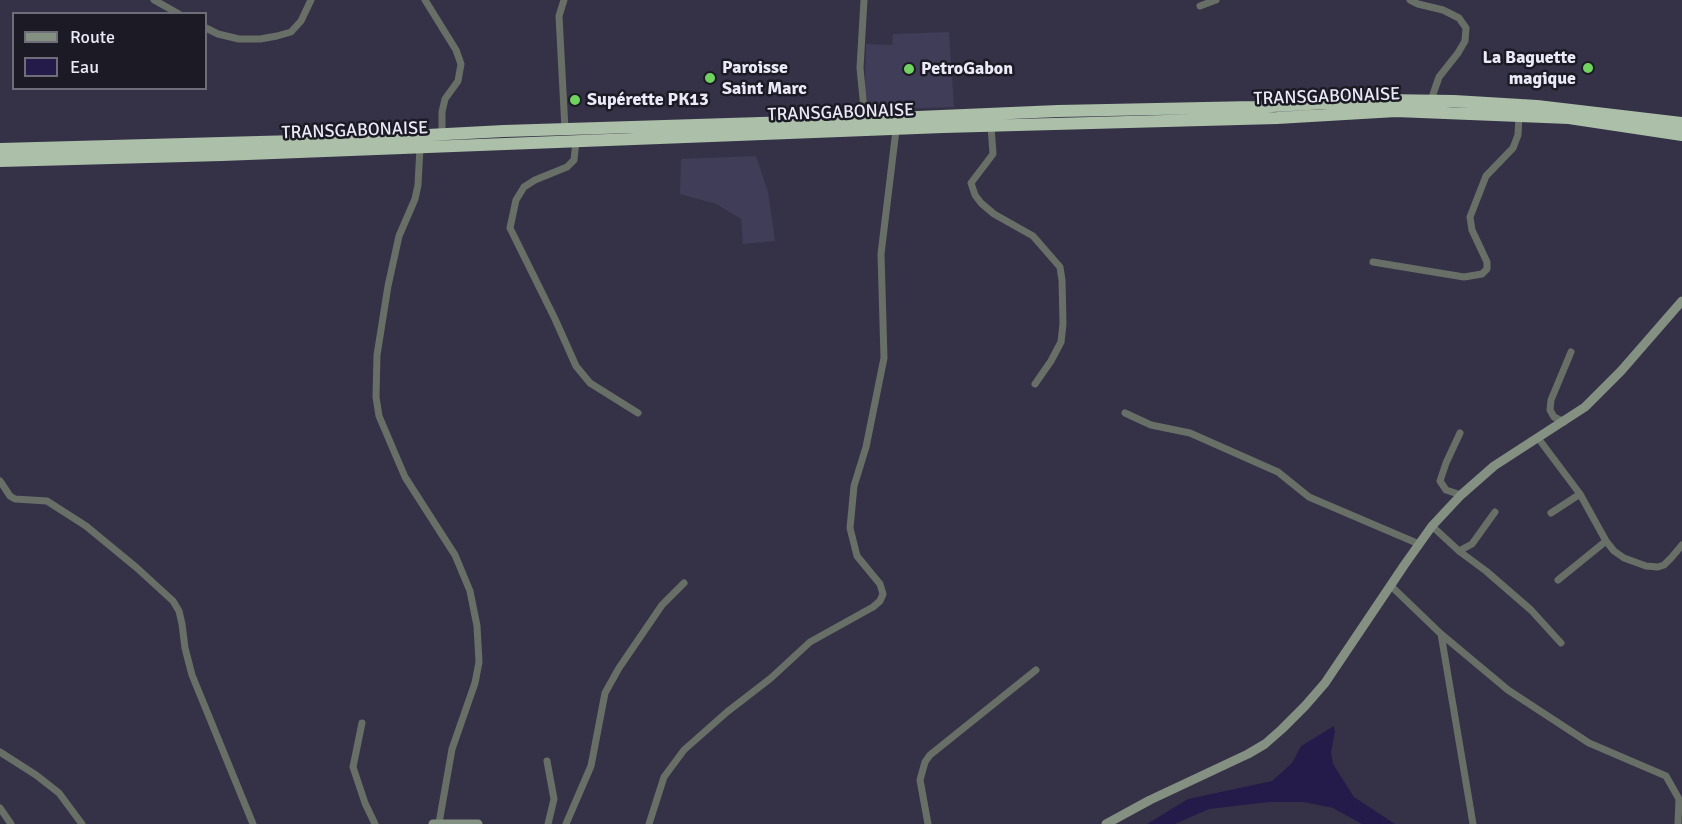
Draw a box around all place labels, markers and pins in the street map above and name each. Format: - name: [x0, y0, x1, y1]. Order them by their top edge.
- place label: La Baguette magique: [1482, 47, 1576, 90]
- place label: Paroisse Saint Marc: [722, 57, 807, 100]
- place label: PetroGabon: [921, 58, 1013, 80]
- marker: La Baguette magique: [1581, 61, 1595, 75]
- marker: PetroGabon: [902, 62, 916, 76]
- marker: Paroisse Saint Marc: [703, 71, 717, 85]
- place label: Supérette PK13: [587, 89, 709, 111]
- marker: Supérette PK13: [568, 93, 582, 107]

